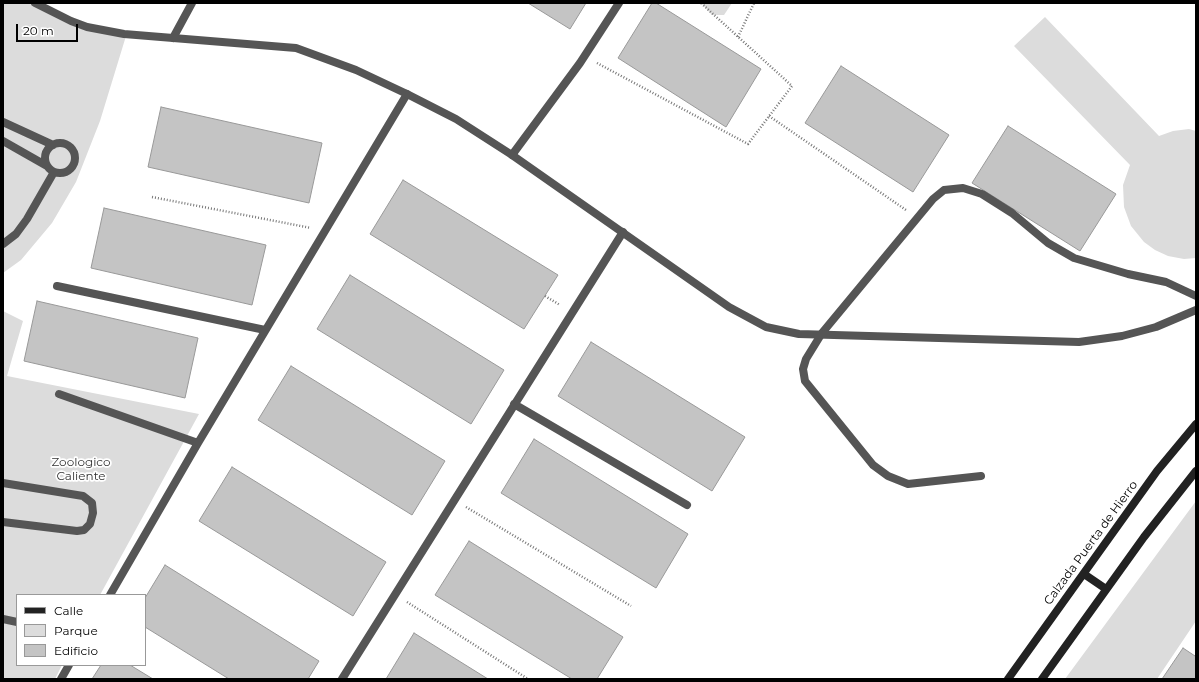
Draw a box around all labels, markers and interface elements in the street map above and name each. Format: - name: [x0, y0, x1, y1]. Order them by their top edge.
- scale bar: [18, 16, 80, 42]
- text: 20 m: [23, 23, 54, 38]
- park label: Zoologico Caliente: [51, 455, 111, 483]
- street label: Calzada Puerta de Hierro: [1041, 478, 1141, 608]
- legend: [16, 594, 146, 666]
- text: Calle: [54, 603, 83, 618]
- text: Parque: [54, 623, 98, 638]
- text: Edificio: [54, 643, 98, 658]

